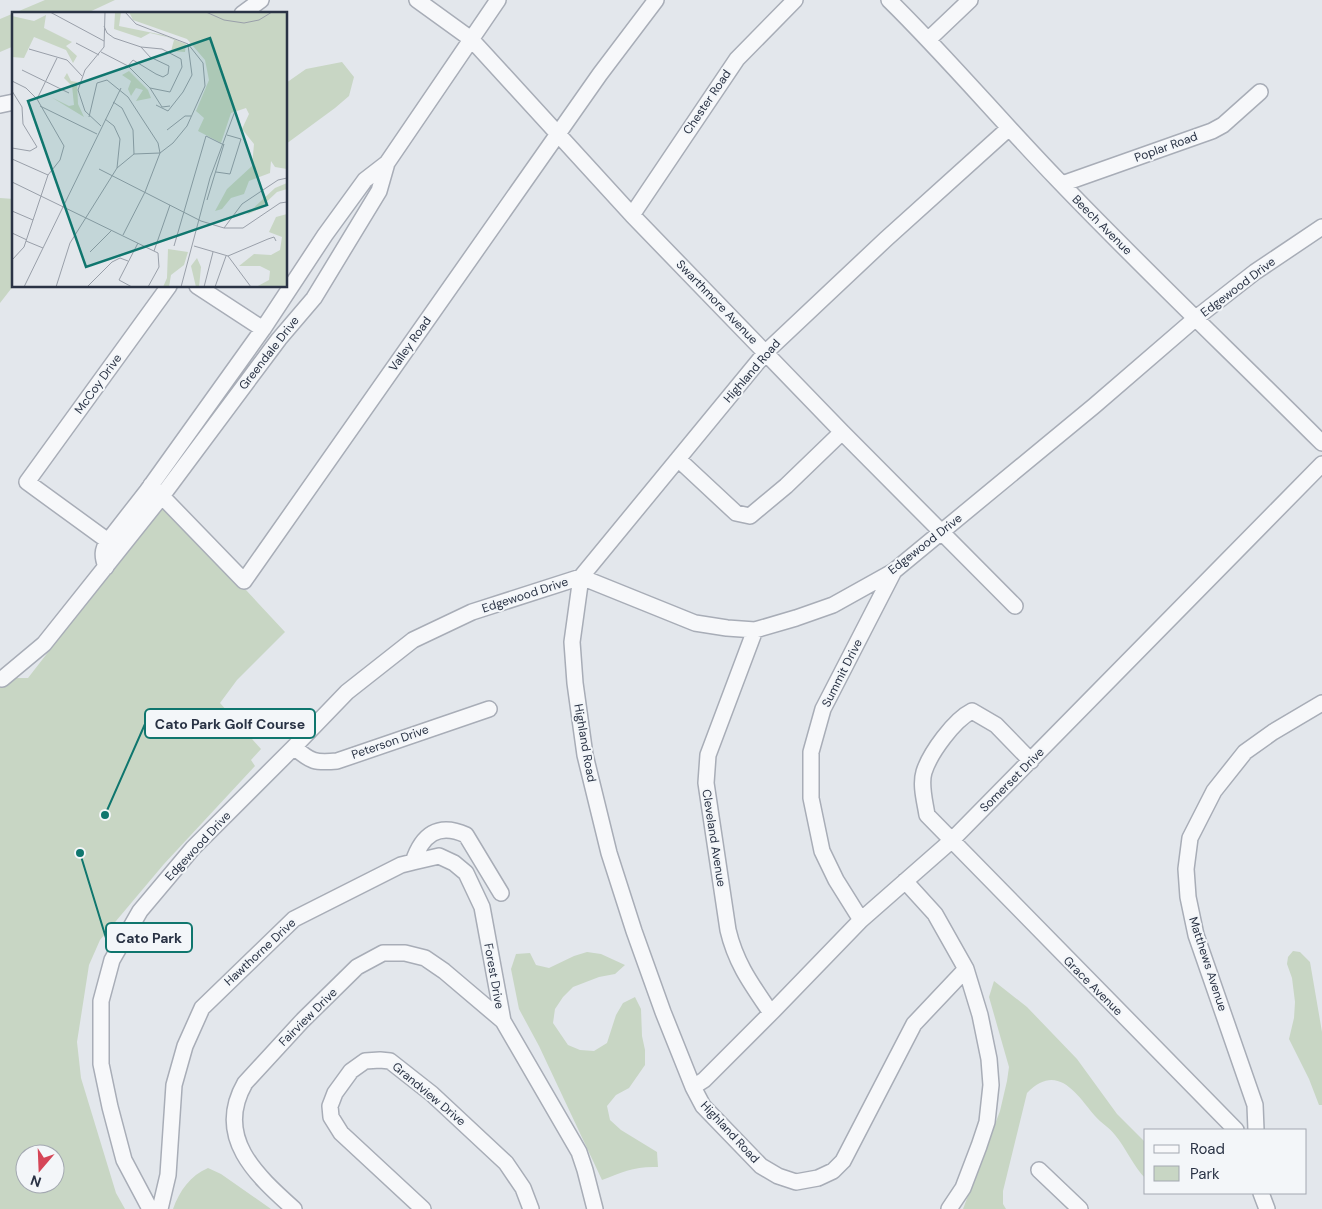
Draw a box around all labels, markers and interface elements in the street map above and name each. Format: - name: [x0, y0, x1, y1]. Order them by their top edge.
- inset map: [12, 12, 288, 288]
- street label: Chester Road: [679, 66, 735, 138]
- street label: Poplar Road: [1132, 128, 1200, 166]
- street label: Beech Avenue: [1069, 192, 1136, 259]
- street label: Edgewood Drive: [1197, 254, 1279, 320]
- street label: Swarthmore Avenue: [673, 256, 762, 348]
- street label: Greendale Drive: [235, 313, 303, 393]
- street label: Valley Road: [385, 313, 435, 375]
- street label: Highland Road: [720, 336, 784, 406]
- street label: McCoy Drive: [71, 351, 125, 417]
- street label: Edgewood Drive: [885, 510, 965, 578]
- street label: Edgewood Drive: [480, 573, 570, 616]
- street label: Summit Drive: [818, 636, 866, 710]
- street label: Highland Road: [570, 703, 600, 783]
- callout: Cato Park Golf Course: [145, 709, 315, 738]
- text: Cato Park Golf Course: [155, 715, 305, 733]
- street label: Peterson Drive: [349, 721, 431, 763]
- street label: Somerset Drive: [976, 744, 1048, 816]
- street label: Cleveland Avenue: [698, 788, 730, 888]
- street label: Edgewood Drive: [162, 808, 235, 884]
- street label: Hawthorne Drive: [221, 915, 299, 989]
- street label: Matthews Avenue: [1185, 915, 1231, 1013]
- callout: Cato Park: [106, 923, 192, 952]
- text: Cato Park: [116, 929, 182, 947]
- street label: Forest Drive: [480, 942, 508, 1010]
- street label: Grace Avenue: [1060, 953, 1126, 1019]
- street label: Fairview Drive: [275, 984, 341, 1050]
- street label: Grandview Drive: [389, 1059, 469, 1129]
- street label: Highland Road: [697, 1098, 763, 1166]
- legend: [1144, 1129, 1307, 1194]
- text: Road: [1190, 1139, 1225, 1159]
- north arrow: [15, 1144, 65, 1194]
- text: Park: [1190, 1164, 1220, 1184]
- text: N: [28, 1171, 44, 1191]

